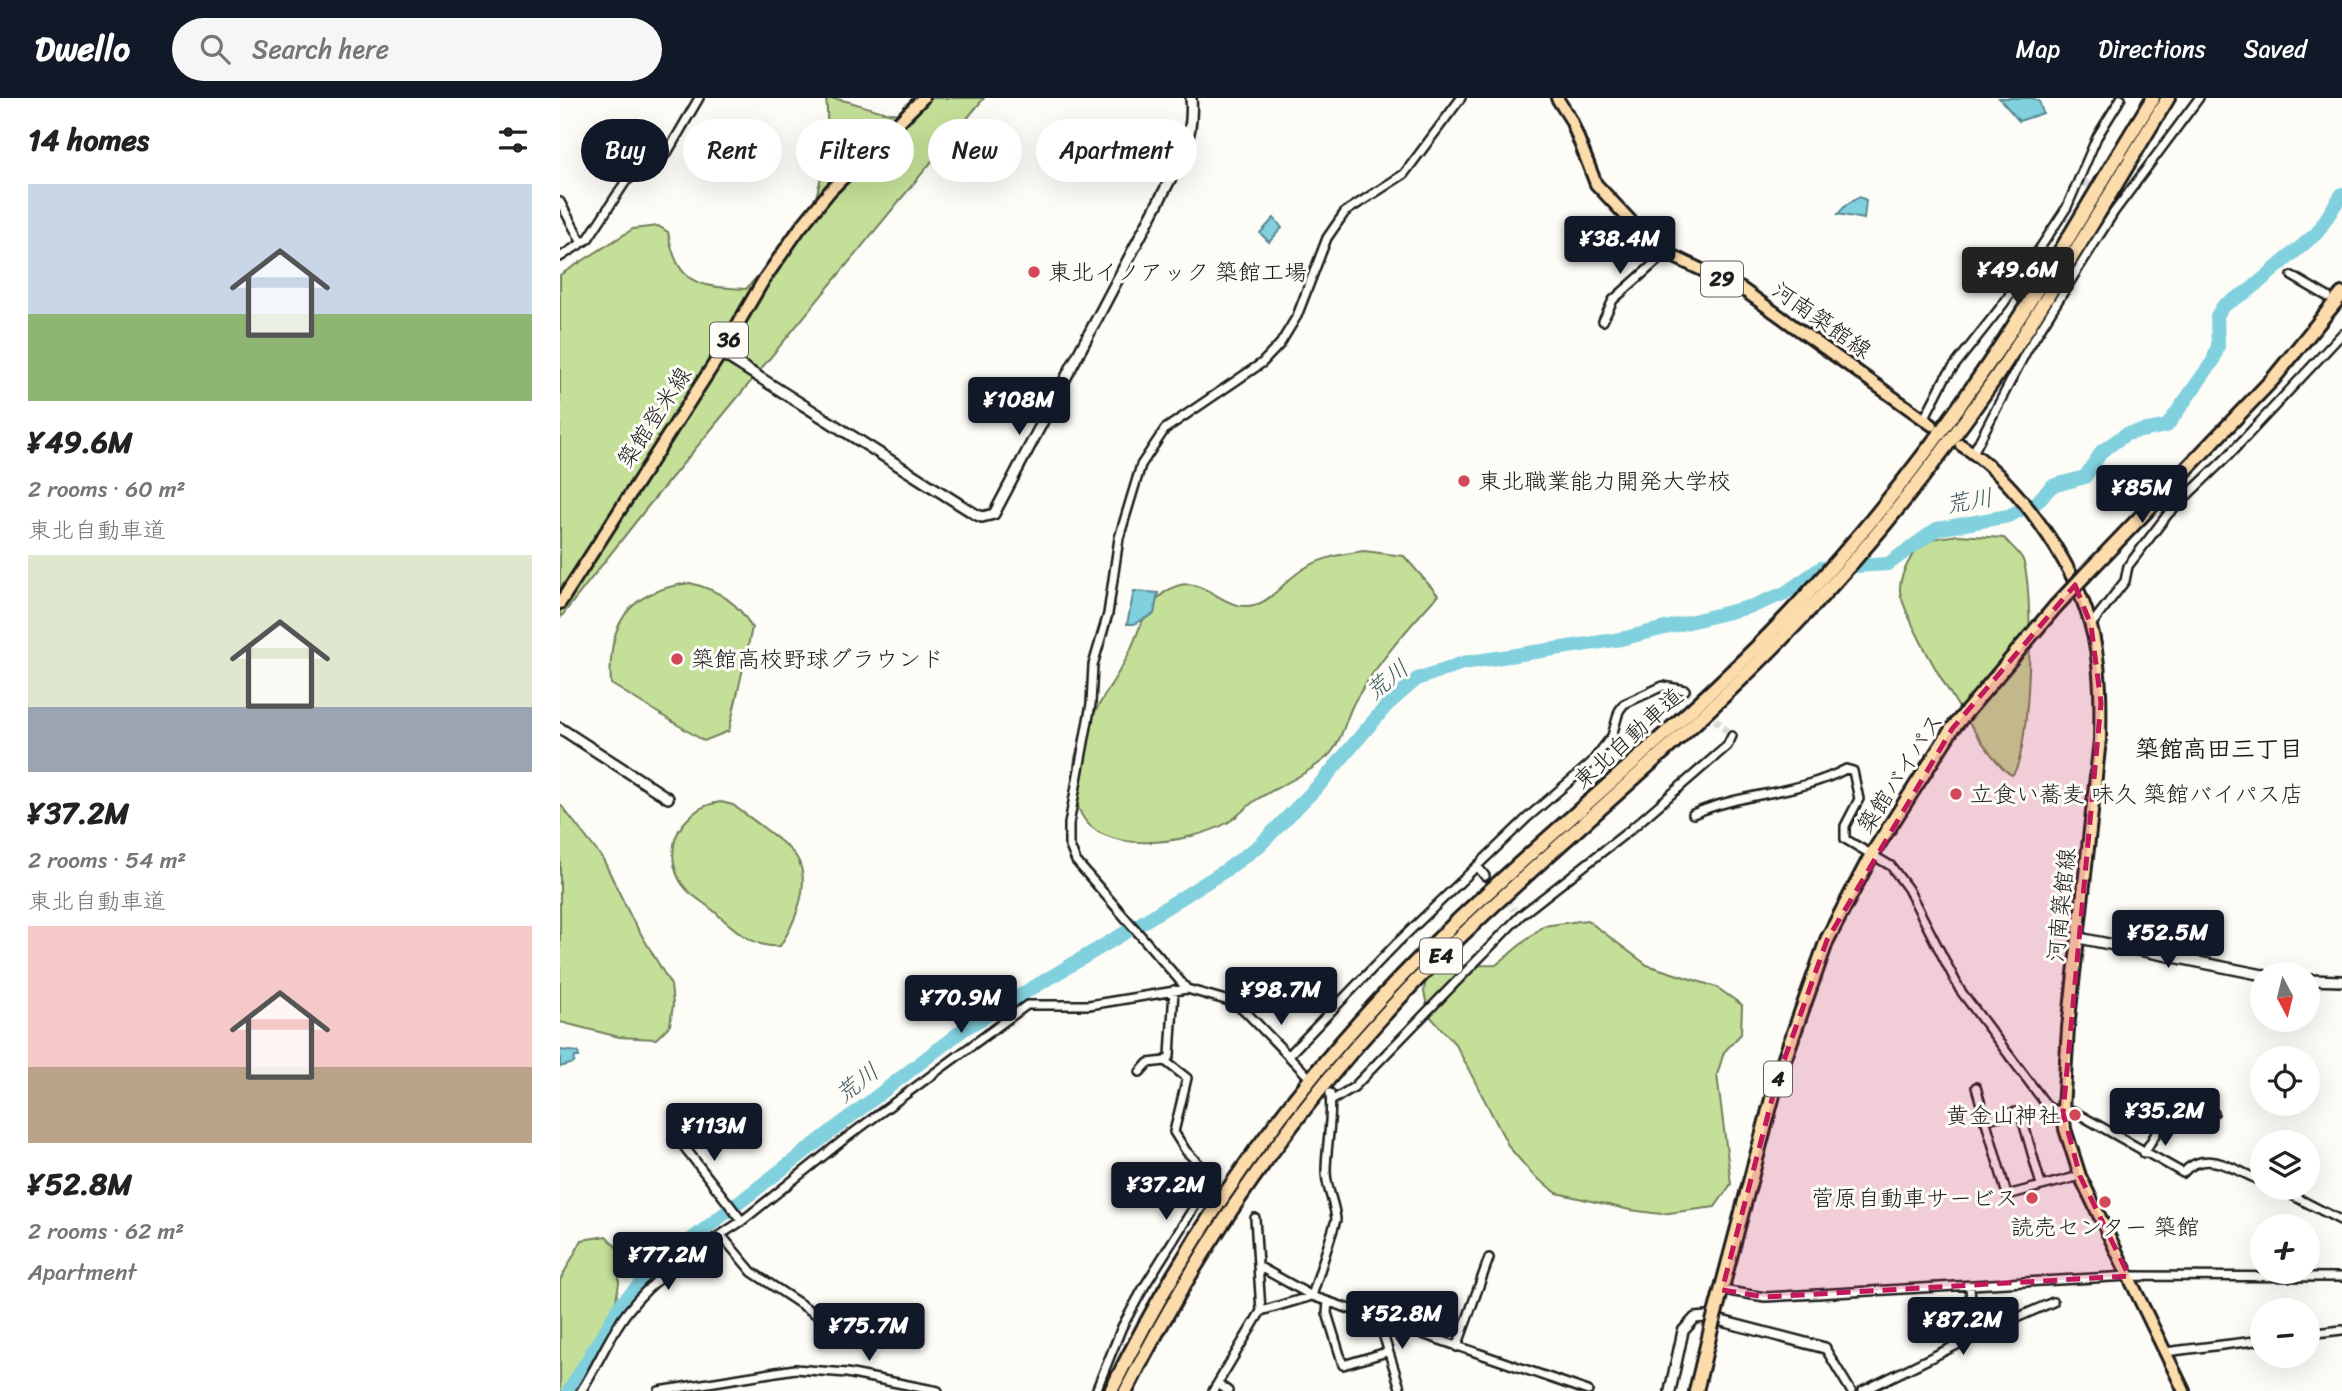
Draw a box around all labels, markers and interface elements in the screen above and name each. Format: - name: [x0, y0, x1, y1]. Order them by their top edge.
- search box: [172, 18, 662, 81]
- text: Dwello: [35, 20, 130, 78]
- text: Search here: [252, 26, 389, 72]
- text: Map: [2016, 28, 2060, 70]
- text: Directions: [2098, 28, 2206, 70]
- text: Saved: [2244, 28, 2307, 70]
- icon: search: [196, 30, 234, 68]
- text: 14 homes: [28, 113, 149, 167]
- chip: Buy: [581, 119, 669, 182]
- chip: Rent: [683, 119, 782, 182]
- chip: Filters: [796, 119, 914, 182]
- chip: New: [928, 119, 1022, 182]
- chip: Apartment: [1036, 119, 1197, 182]
- icon: filters: [494, 121, 532, 159]
- pin: ¥38.4M: [1563, 216, 1677, 276]
- text: ¥38.4M: [1580, 218, 1660, 259]
- icon: home: [217, 230, 343, 356]
- pin: ¥49.6M: [1961, 248, 2075, 307]
- text: ¥49.6M: [1978, 249, 2058, 290]
- place label: 東北イノアック 築館工場: [1048, 252, 1307, 293]
- road number: 29: [1701, 262, 1743, 296]
- marker: 東北イノアック 築館工場: [1026, 264, 1042, 280]
- street label: 河南築館線: [1763, 271, 1881, 370]
- road number: 36: [710, 322, 748, 358]
- street label: 築館登米線: [606, 358, 703, 477]
- pin: ¥108M: [970, 378, 1068, 437]
- text: ¥108M: [984, 379, 1054, 420]
- text: ¥49.6M: [28, 415, 132, 469]
- place label: 東北職業能力開発大学校: [1478, 461, 1731, 502]
- pin: ¥85M: [2101, 466, 2183, 525]
- text: ¥85M: [2112, 467, 2172, 508]
- text: 2 rooms · 60 m²: [28, 469, 186, 510]
- marker: 東北職業能力開発大学校: [1456, 473, 1472, 489]
- water label: 荒川: [1942, 476, 1996, 526]
- text: 東北自動車道: [28, 510, 166, 551]
- icon: home: [217, 601, 343, 727]
- place label: 築館高校野球グラウンド: [691, 639, 944, 680]
- water label: 荒川: [1355, 649, 1419, 711]
- marker: 築館高校野球グラウンド: [669, 651, 685, 667]
- street label: 東北自動車道: [1563, 677, 1693, 800]
- street label: 築館バイパス: [1846, 704, 1955, 842]
- district label: 築館高田三丁目: [2135, 728, 2303, 770]
- place label: 立食い蕎麦 味久 築館バイパス店: [1970, 774, 2304, 815]
- text: ¥37.2M: [28, 786, 129, 840]
- marker: 立食い蕎麦 味久 築館バイパス店: [1948, 786, 1964, 802]
- text: 2 rooms · 54 m²: [28, 840, 186, 881]
- street label: 河南築館線: [2035, 846, 2088, 964]
- text: 東北自動車道: [28, 881, 166, 922]
- pin: ¥52.5M: [2111, 910, 2225, 970]
- text: ¥52.5M: [2128, 912, 2208, 953]
- road number: E4: [1420, 938, 1462, 974]
- north arrow: [2250, 962, 2320, 1032]
- map controls: [2250, 962, 2320, 1368]
- pin: ¥98.7M: [1224, 968, 1338, 1027]
- text: ¥98.7M: [1241, 969, 1321, 1010]
- icon: home: [217, 972, 343, 1098]
- pin: ¥70.9M: [904, 976, 1018, 1035]
- text: ¥70.9M: [921, 977, 1001, 1018]
- button: locate: [2250, 1046, 2320, 1116]
- water label: 荒川: [825, 1052, 889, 1114]
- road number: 4: [1764, 1062, 1792, 1096]
- pin: ¥35.2M: [2108, 1088, 2222, 1148]
- text: ¥35.2M: [2126, 1090, 2204, 1131]
- place label: 黄金山神社: [1946, 1095, 2061, 1136]
- pin: ¥113M: [665, 1104, 763, 1163]
- text: ¥113M: [682, 1105, 746, 1146]
- marker: 黄金山神社: [2067, 1107, 2083, 1123]
- button: layers: [2250, 1130, 2320, 1200]
- text: ¥52.8M: [28, 1157, 132, 1211]
- pin: ¥37.2M: [1109, 1162, 1223, 1222]
- text: ¥37.2M: [1127, 1164, 1205, 1205]
- place label: 菅原自動車サービス: [1811, 1178, 2018, 1219]
- marker: 菅原自動車サービス: [2024, 1190, 2040, 1206]
- marker: 読売センター 築館: [2097, 1194, 2113, 1210]
- place label: 読売センター 築館: [2010, 1207, 2200, 1248]
- text: 2 rooms · 62 m²: [28, 1211, 184, 1252]
- button: +: [2250, 1214, 2320, 1284]
- pin: ¥77.2M: [611, 1232, 725, 1292]
- text: ¥77.2M: [629, 1234, 707, 1275]
- text: Apartment: [28, 1252, 137, 1293]
- pin: ¥52.8M: [1345, 1292, 1459, 1351]
- text: ¥52.8M: [1362, 1293, 1442, 1334]
- pin: ¥87.2M: [1906, 1298, 2020, 1357]
- button: −: [2250, 1298, 2320, 1368]
- text: ¥87.2M: [1924, 1299, 2002, 1340]
- pin: ¥75.7M: [812, 1304, 926, 1363]
- text: ¥75.7M: [830, 1305, 908, 1346]

